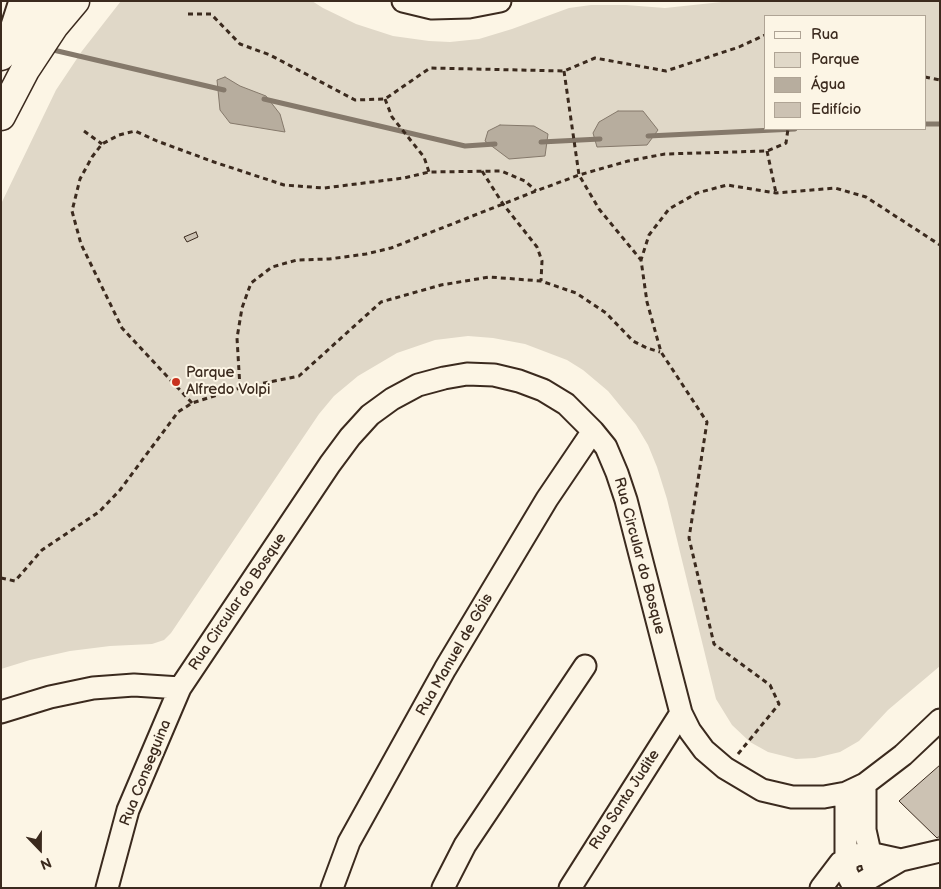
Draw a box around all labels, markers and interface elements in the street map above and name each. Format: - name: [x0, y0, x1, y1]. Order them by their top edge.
- legend: [764, 15, 926, 130]
- text: Rua: [811, 25, 839, 44]
- text: Parque: [811, 50, 859, 69]
- text: Água: [811, 75, 846, 94]
- text: Edifício: [811, 100, 861, 119]
- place label: Parque Alfredo Volpi: [186, 364, 270, 399]
- marker: Parque Alfredo Volpi: [170, 376, 182, 388]
- street label: Rua Circular do Bosque: [609, 476, 669, 636]
- street label: Rua Circular do Bosque: [185, 530, 291, 674]
- street label: Rua Manuel de Góis: [413, 591, 497, 719]
- street label: Rua Conseguina: [116, 717, 176, 829]
- street label: Rua Santa Judite: [586, 747, 664, 853]
- north arrow: [15, 824, 65, 874]
- text: N: [38, 854, 54, 873]

